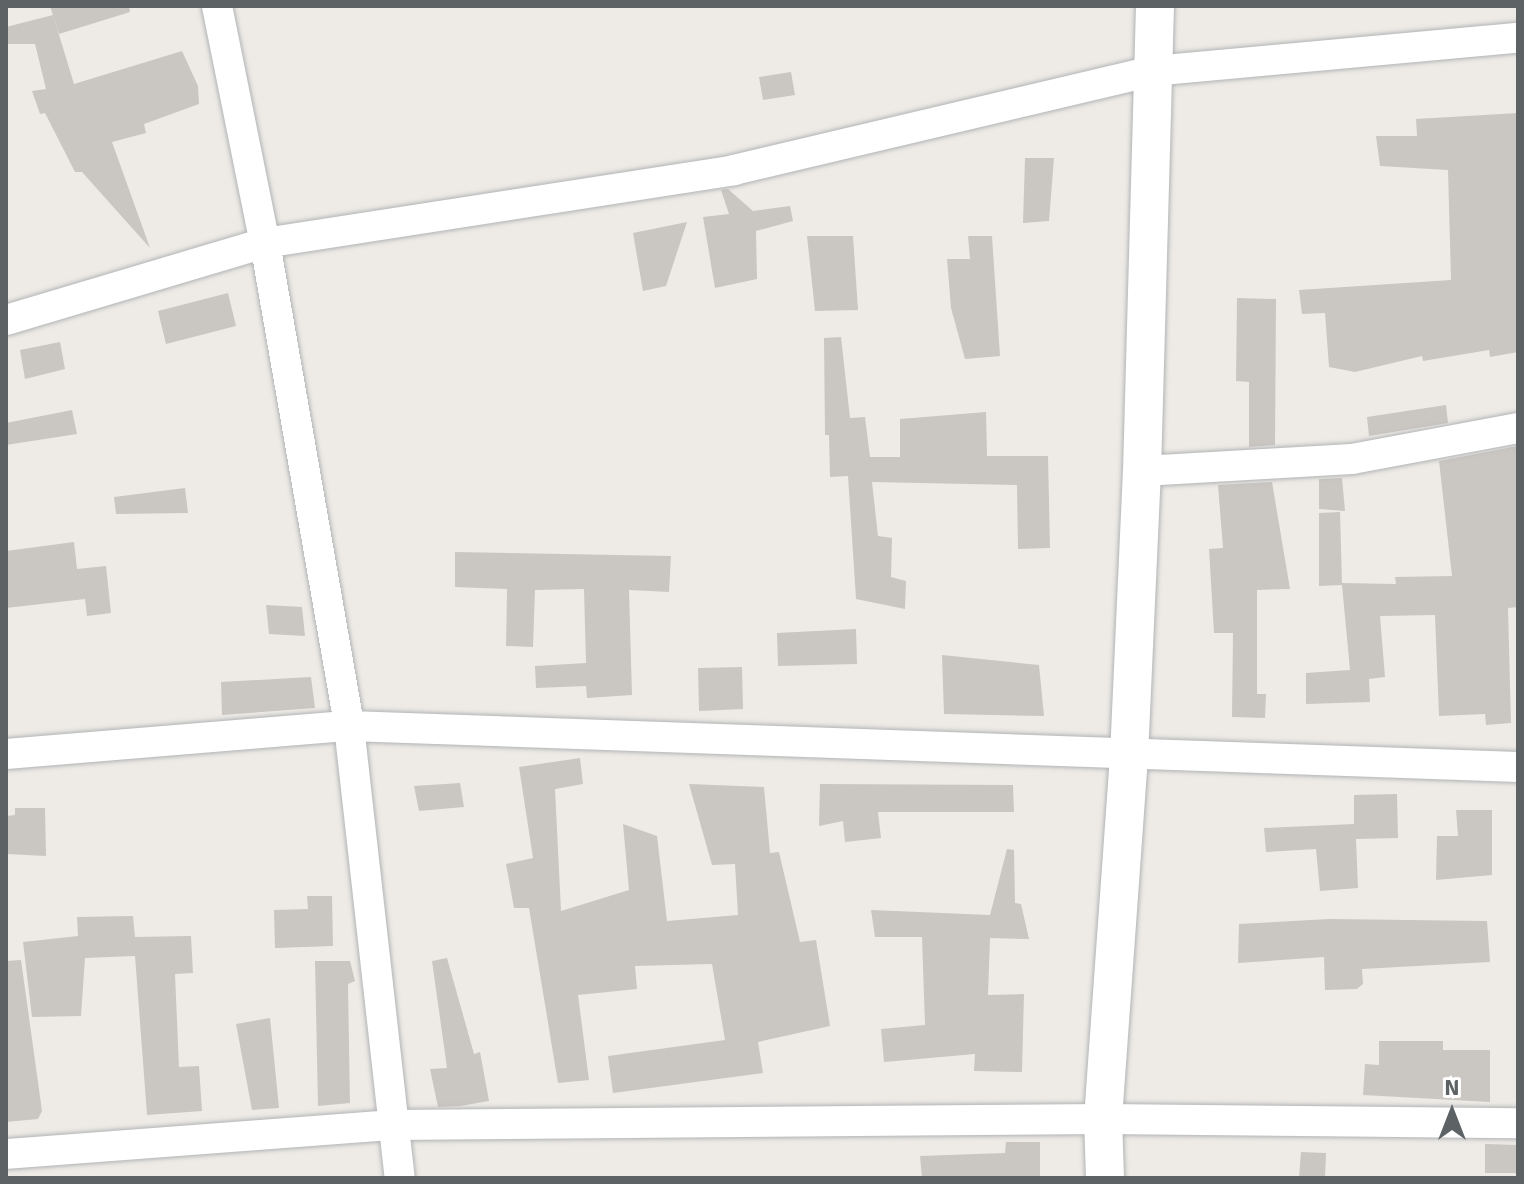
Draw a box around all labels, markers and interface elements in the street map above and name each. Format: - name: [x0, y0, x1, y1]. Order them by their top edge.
- north arrow: [1412, 1072, 1492, 1152]
- text: N: [1444, 1074, 1460, 1101]

